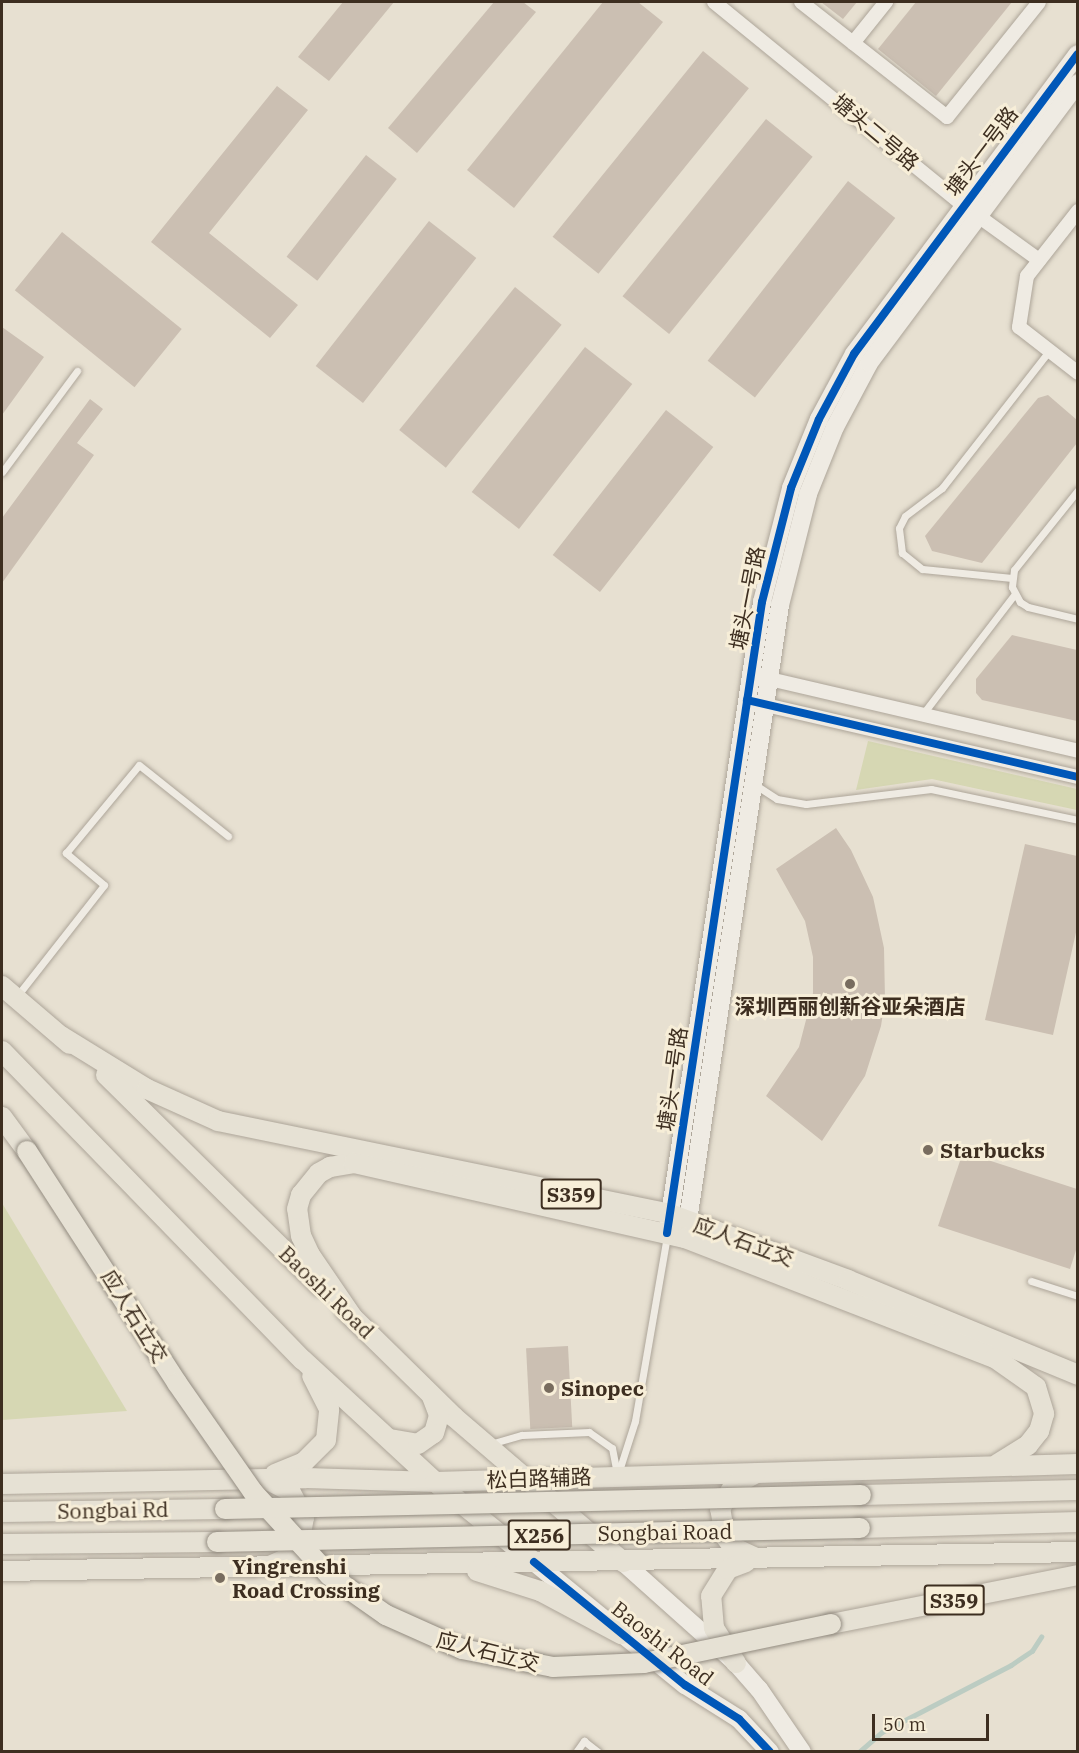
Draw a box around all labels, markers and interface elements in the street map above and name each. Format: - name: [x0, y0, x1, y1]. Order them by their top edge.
- street label: 塘头二号路: [828, 89, 924, 175]
- street label: 塘头一号路: [939, 101, 1023, 201]
- street label: 塘头一号路: [725, 544, 769, 652]
- marker: 深圳西丽创新谷亚朵酒店: [843, 977, 857, 991]
- place label: 深圳西丽创新谷亚朵酒店: [735, 993, 965, 1019]
- street label: 塘头一号路: [652, 1025, 692, 1133]
- place label: Starbucks: [940, 1137, 1045, 1163]
- marker: Starbucks: [921, 1143, 935, 1157]
- road number: S359: [540, 1177, 602, 1211]
- street label: 应人石立交: [690, 1211, 798, 1271]
- street label: Baoshi Road: [274, 1240, 380, 1344]
- street label: 应人石立交: [96, 1265, 174, 1367]
- place label: Sinopec: [561, 1375, 644, 1401]
- marker: Sinopec: [542, 1381, 556, 1395]
- street label: 松白路辅路: [486, 1464, 592, 1492]
- street label: Songbai Rd: [57, 1496, 169, 1524]
- road number: X256: [508, 1518, 570, 1552]
- street label: Songbai Road: [597, 1518, 733, 1546]
- place label: Yingrenshi Road Crossing: [232, 1553, 380, 1603]
- marker: Yingrenshi Road Crossing: [213, 1571, 227, 1585]
- road number: S359: [922, 1583, 986, 1617]
- street label: Baoshi Road: [607, 1595, 719, 1691]
- street label: 应人石立交: [434, 1626, 542, 1676]
- scale bar: [875, 1702, 992, 1740]
- text: 50 m: [883, 1713, 926, 1736]

